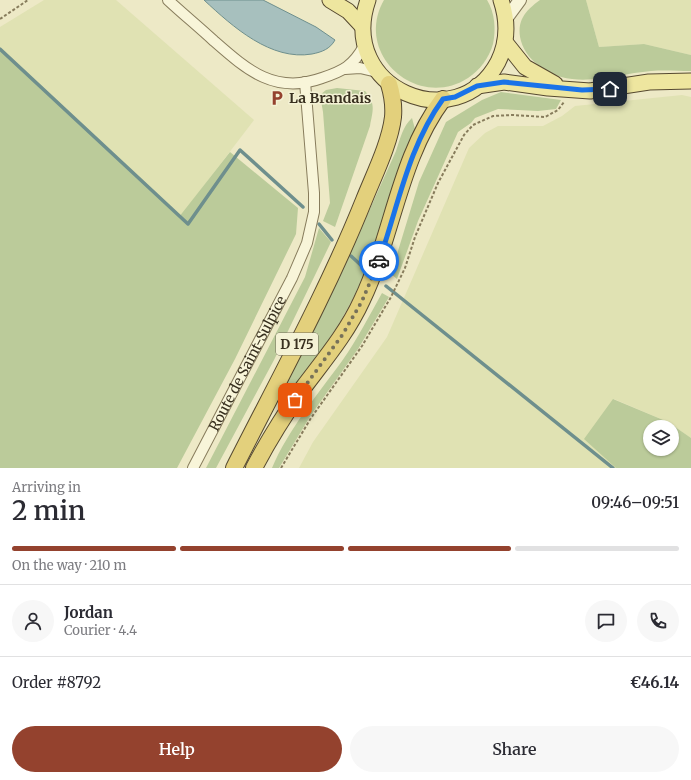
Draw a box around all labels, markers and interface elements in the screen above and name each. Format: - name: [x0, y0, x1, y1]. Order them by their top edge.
- pin: [593, 72, 627, 106]
- icon: home: [599, 78, 621, 100]
- parking icon: La Brandais: [268, 89, 286, 107]
- place label: La Brandais: [289, 89, 371, 107]
- courier: [359, 241, 399, 281]
- icon: car: [368, 250, 390, 272]
- street label: Route de Saint-Sulpice: [205, 293, 290, 434]
- road number: D 175: [276, 333, 318, 355]
- pin: [278, 383, 312, 417]
- icon: bag: [284, 389, 306, 411]
- map controls: [643, 420, 679, 456]
- button: layers: [643, 420, 679, 456]
- text: Arriving in: [12, 479, 81, 496]
- text: 09:46–09:51: [591, 493, 679, 512]
- text: 2 min: [12, 494, 85, 527]
- text: On the way · 210 m: [12, 557, 127, 574]
- button: person: [12, 600, 54, 642]
- button: chat: [585, 600, 627, 642]
- button: phone: [637, 600, 679, 642]
- text: Jordan: [64, 603, 113, 622]
- text: Courier · 4.4: [64, 622, 137, 639]
- text: Order #8792: [12, 673, 101, 692]
- text: €46.14: [630, 673, 679, 692]
- button: Help: [12, 726, 342, 772]
- button: Share: [350, 726, 679, 772]

